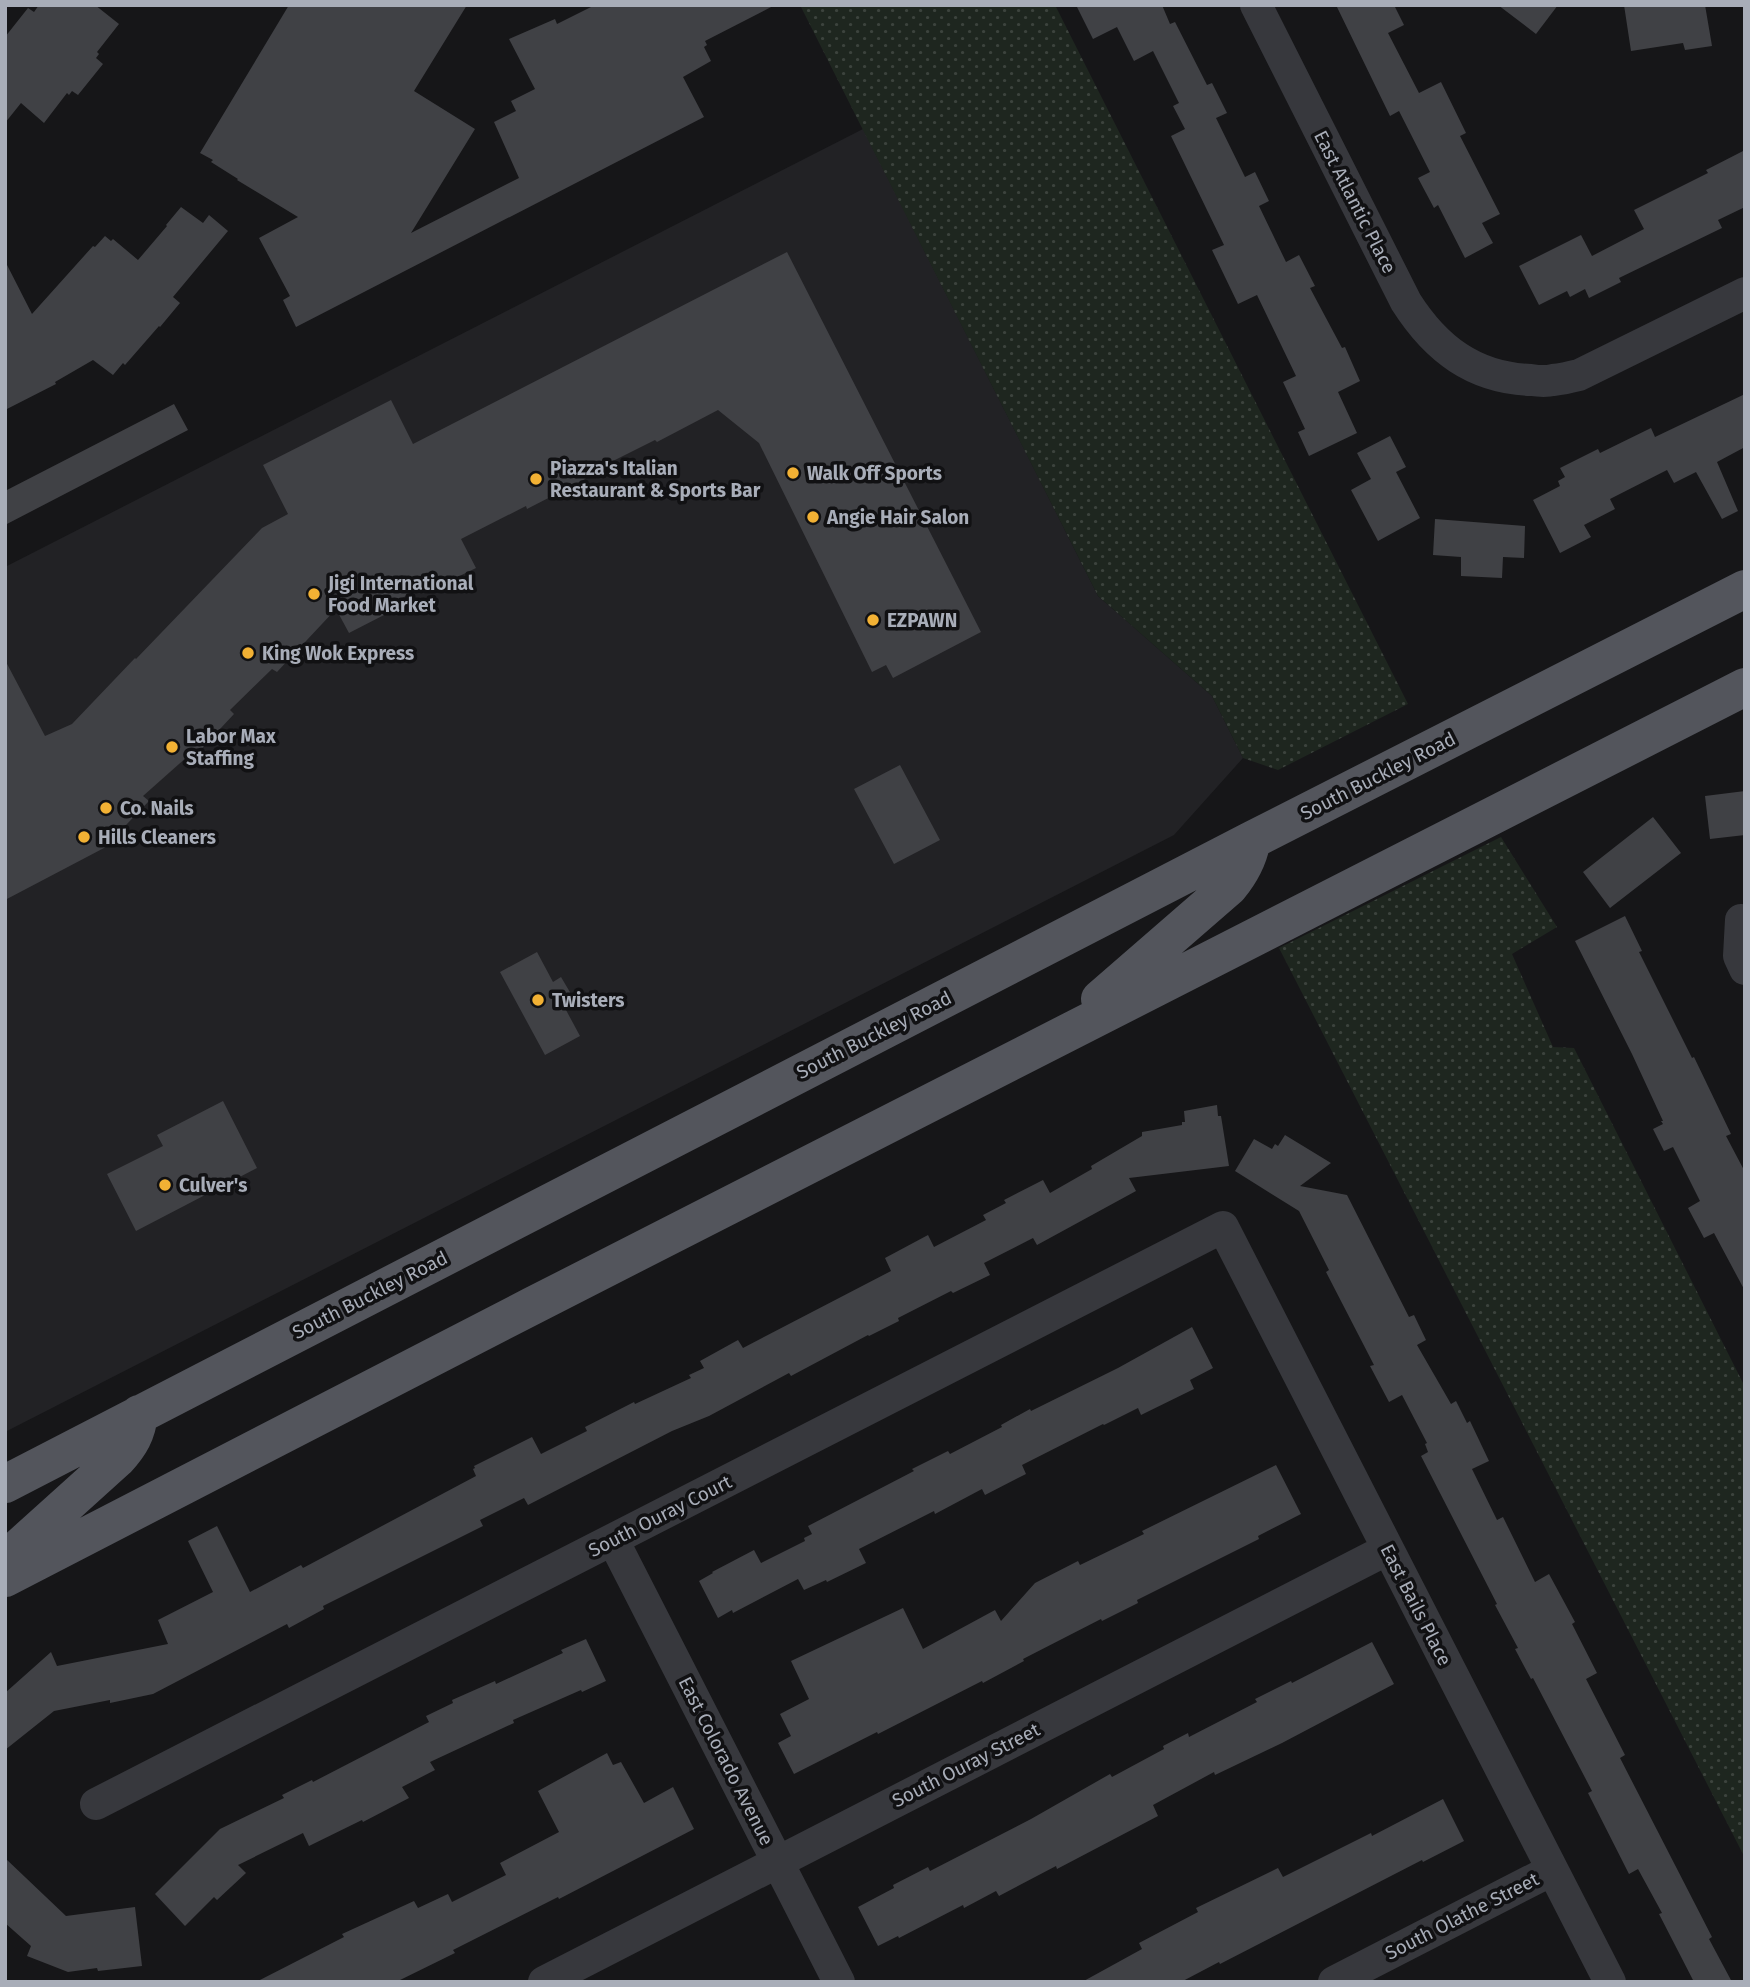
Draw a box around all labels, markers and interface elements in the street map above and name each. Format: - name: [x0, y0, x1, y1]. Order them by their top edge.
- street label: East Atlantic Place: [1309, 127, 1401, 277]
- place label: Piazza's Italian Restaurant & Sports Bar: [550, 457, 761, 502]
- place label: Walk Off Sports: [807, 462, 942, 485]
- marker: Walk Off Sports: [785, 465, 801, 481]
- marker: Piazza's Italian Restaurant & Sports Bar: [528, 471, 544, 487]
- place label: Angie Hair Salon: [826, 506, 969, 529]
- marker: Angie Hair Salon: [805, 509, 821, 525]
- place label: Jigi International Food Market: [327, 572, 474, 617]
- marker: Jigi International Food Market: [306, 586, 322, 602]
- place label: EZPAWN: [887, 609, 957, 632]
- marker: EZPAWN: [865, 612, 881, 628]
- place label: King Wok Express: [262, 642, 414, 665]
- marker: King Wok Express: [240, 645, 256, 661]
- place label: Labor Max Staffing: [186, 725, 276, 770]
- street label: South Buckley Road: [1297, 727, 1459, 825]
- marker: Labor Max Staffing: [164, 739, 180, 755]
- place label: Co. Nails: [120, 797, 194, 820]
- marker: Co. Nails: [98, 800, 114, 816]
- place label: Hills Cleaners: [98, 826, 216, 849]
- marker: Hills Cleaners: [76, 829, 92, 845]
- street label: South Buckley Road: [793, 986, 955, 1084]
- place label: Twisters: [552, 989, 625, 1012]
- marker: Twisters: [530, 992, 546, 1008]
- place label: Culver's: [179, 1174, 247, 1197]
- marker: Culver's: [157, 1177, 173, 1193]
- street label: South Buckley Road: [289, 1246, 451, 1344]
- street label: South Ouray Court: [585, 1470, 735, 1562]
- street label: East Bails Place: [1375, 1540, 1457, 1670]
- street label: East Colorado Avenue: [673, 1673, 779, 1849]
- street label: South Ouray Street: [888, 1718, 1044, 1812]
- street label: South Olathe Street: [1381, 1867, 1543, 1965]

